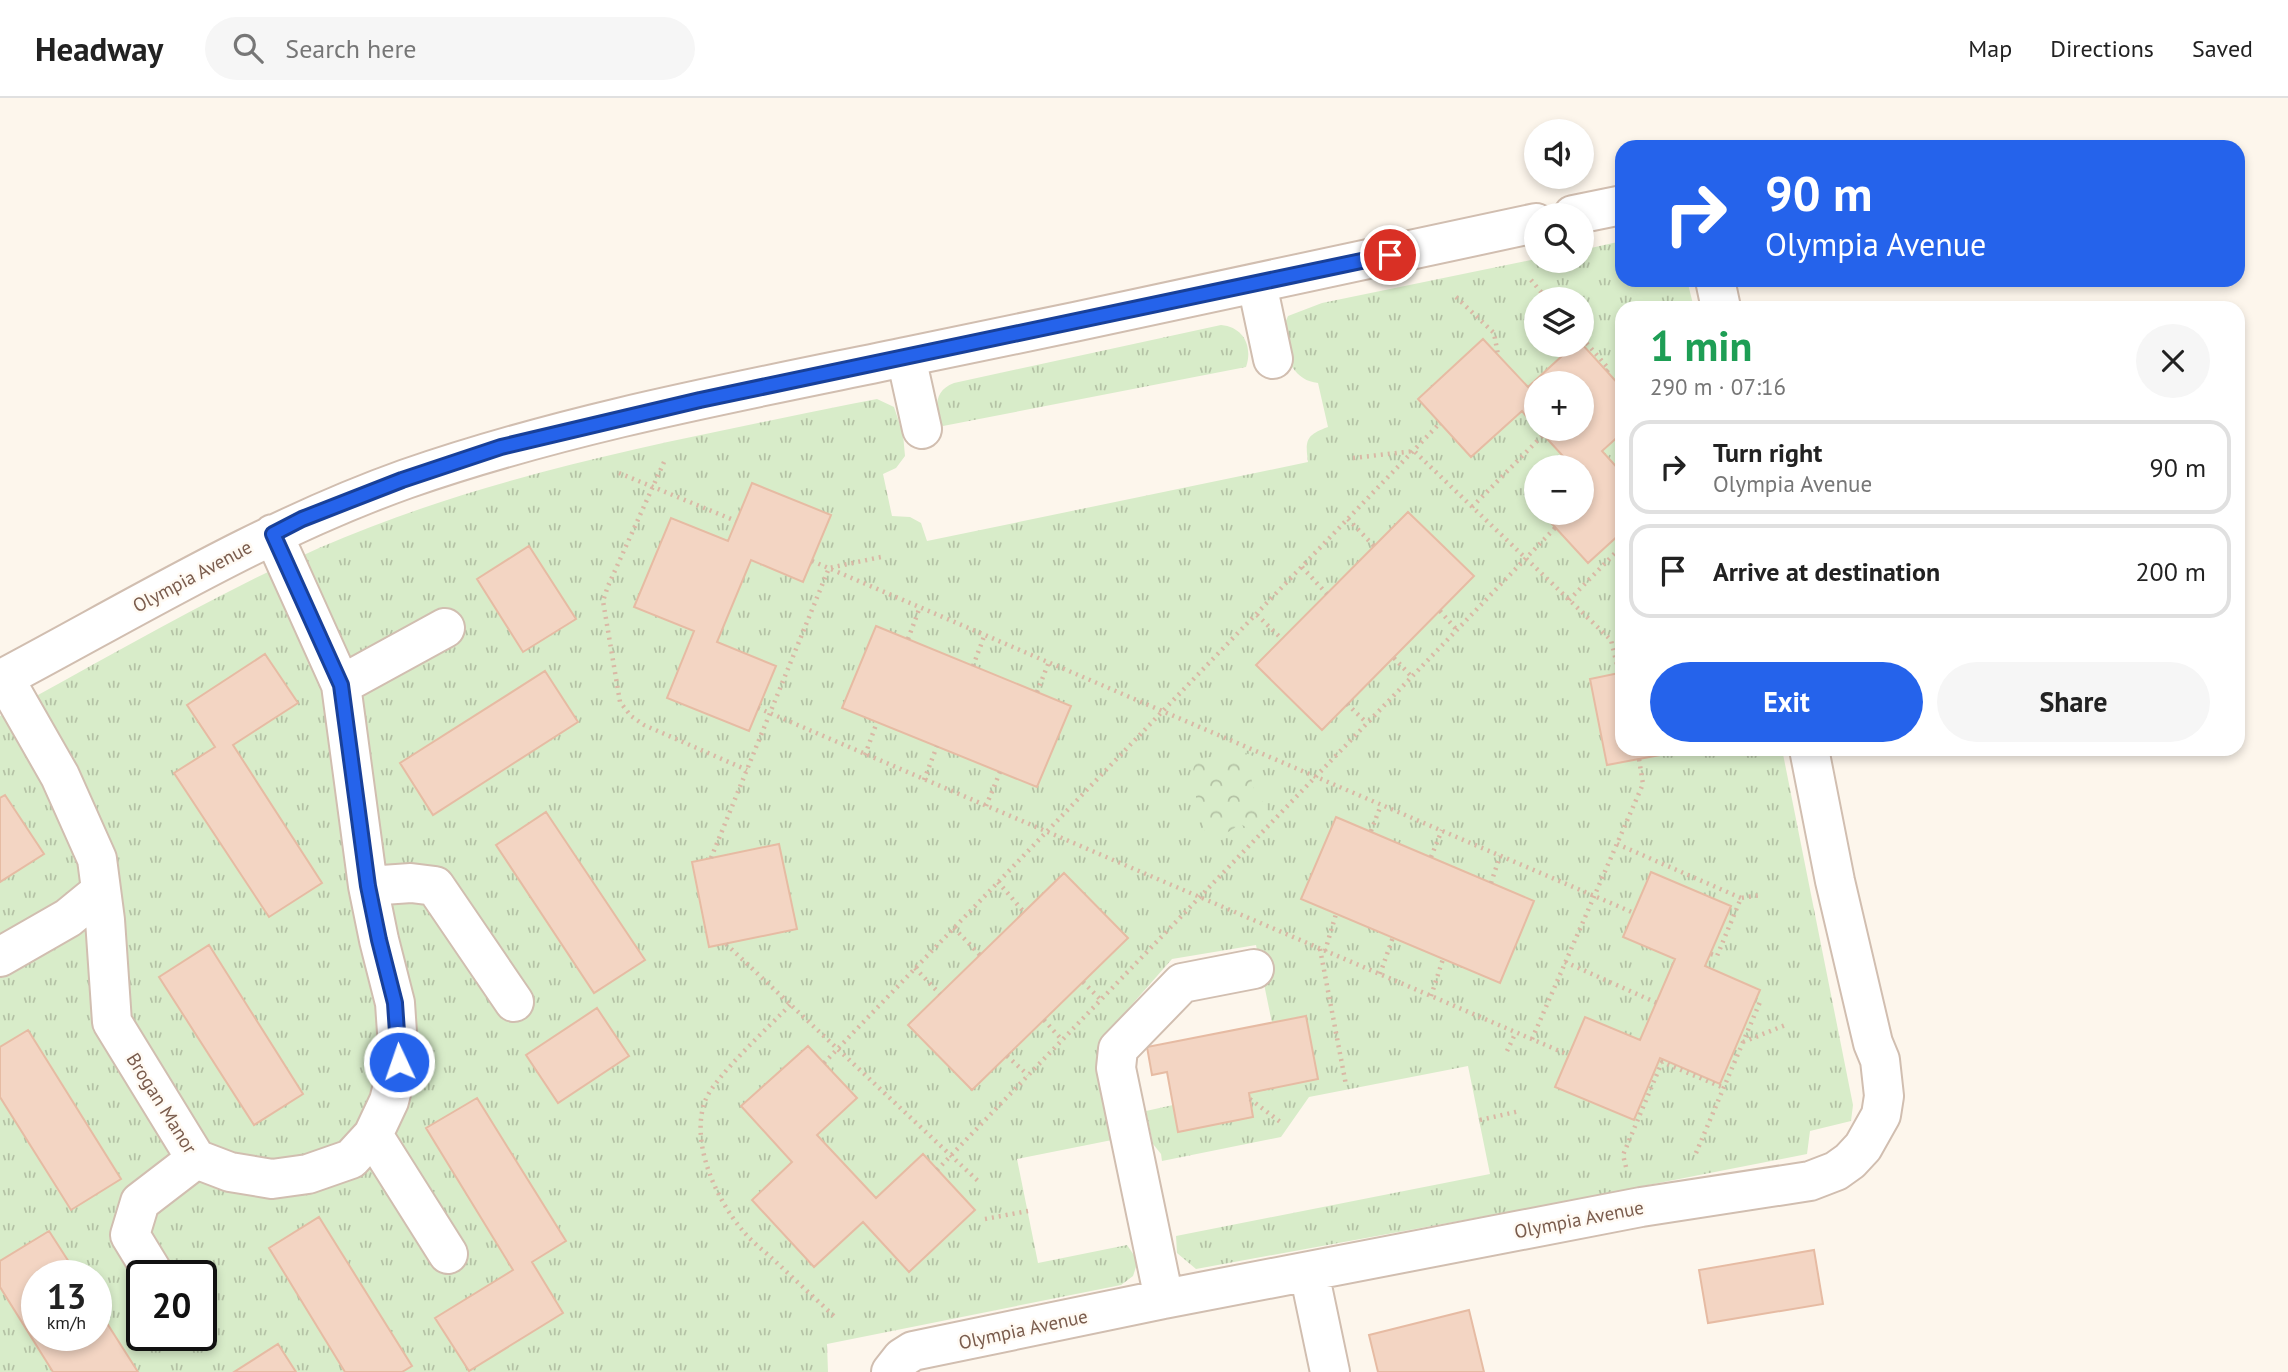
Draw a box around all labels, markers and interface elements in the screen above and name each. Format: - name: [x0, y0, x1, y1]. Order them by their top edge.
- search box: [205, 17, 695, 80]
- text: Headway: [35, 27, 163, 70]
- icon: search: [229, 29, 267, 67]
- text: Search here: [285, 32, 416, 65]
- text: Map: [1968, 33, 2012, 64]
- text: Directions: [2050, 33, 2154, 64]
- text: Saved: [2192, 33, 2253, 64]
- map controls: [1524, 119, 1594, 525]
- button: sound: [1524, 119, 1594, 189]
- text: 90 m: [1765, 161, 1872, 225]
- icon: right: [1650, 168, 1741, 259]
- button: search: [1524, 203, 1594, 273]
- text: Olympia Avenue: [1765, 223, 1986, 265]
- pin: [1360, 225, 1420, 285]
- icon: arrive: [1371, 236, 1409, 274]
- button: layers: [1524, 287, 1594, 357]
- text: 1 min: [1650, 318, 1752, 373]
- button: close: [2136, 324, 2210, 398]
- button: +: [1524, 371, 1594, 441]
- text: 290 m · 07:16: [1650, 372, 1786, 401]
- text: Turn right: [1713, 436, 1822, 469]
- icon: right: [1654, 448, 1692, 486]
- text: 90 m: [2150, 451, 2206, 484]
- button: −: [1524, 455, 1594, 525]
- text: Olympia Avenue: [1713, 469, 1872, 498]
- street label: Olympia Avenue: [128, 535, 256, 617]
- icon: arrive: [1654, 552, 1692, 590]
- text: Arrive at destination: [1713, 555, 1940, 588]
- text: 200 m: [2135, 555, 2206, 588]
- button: Exit: [1650, 662, 1923, 742]
- button: Share: [1937, 662, 2210, 742]
- position arrow: [362, 1025, 436, 1099]
- street label: Brogan Manor: [122, 1048, 203, 1158]
- street label: Olympia Avenue: [1512, 1195, 1646, 1243]
- speed limit sign: 20: [126, 1260, 217, 1351]
- text: 13: [47, 1273, 86, 1319]
- street label: Olympia Avenue: [956, 1304, 1090, 1354]
- text: km/h: [47, 1311, 86, 1334]

